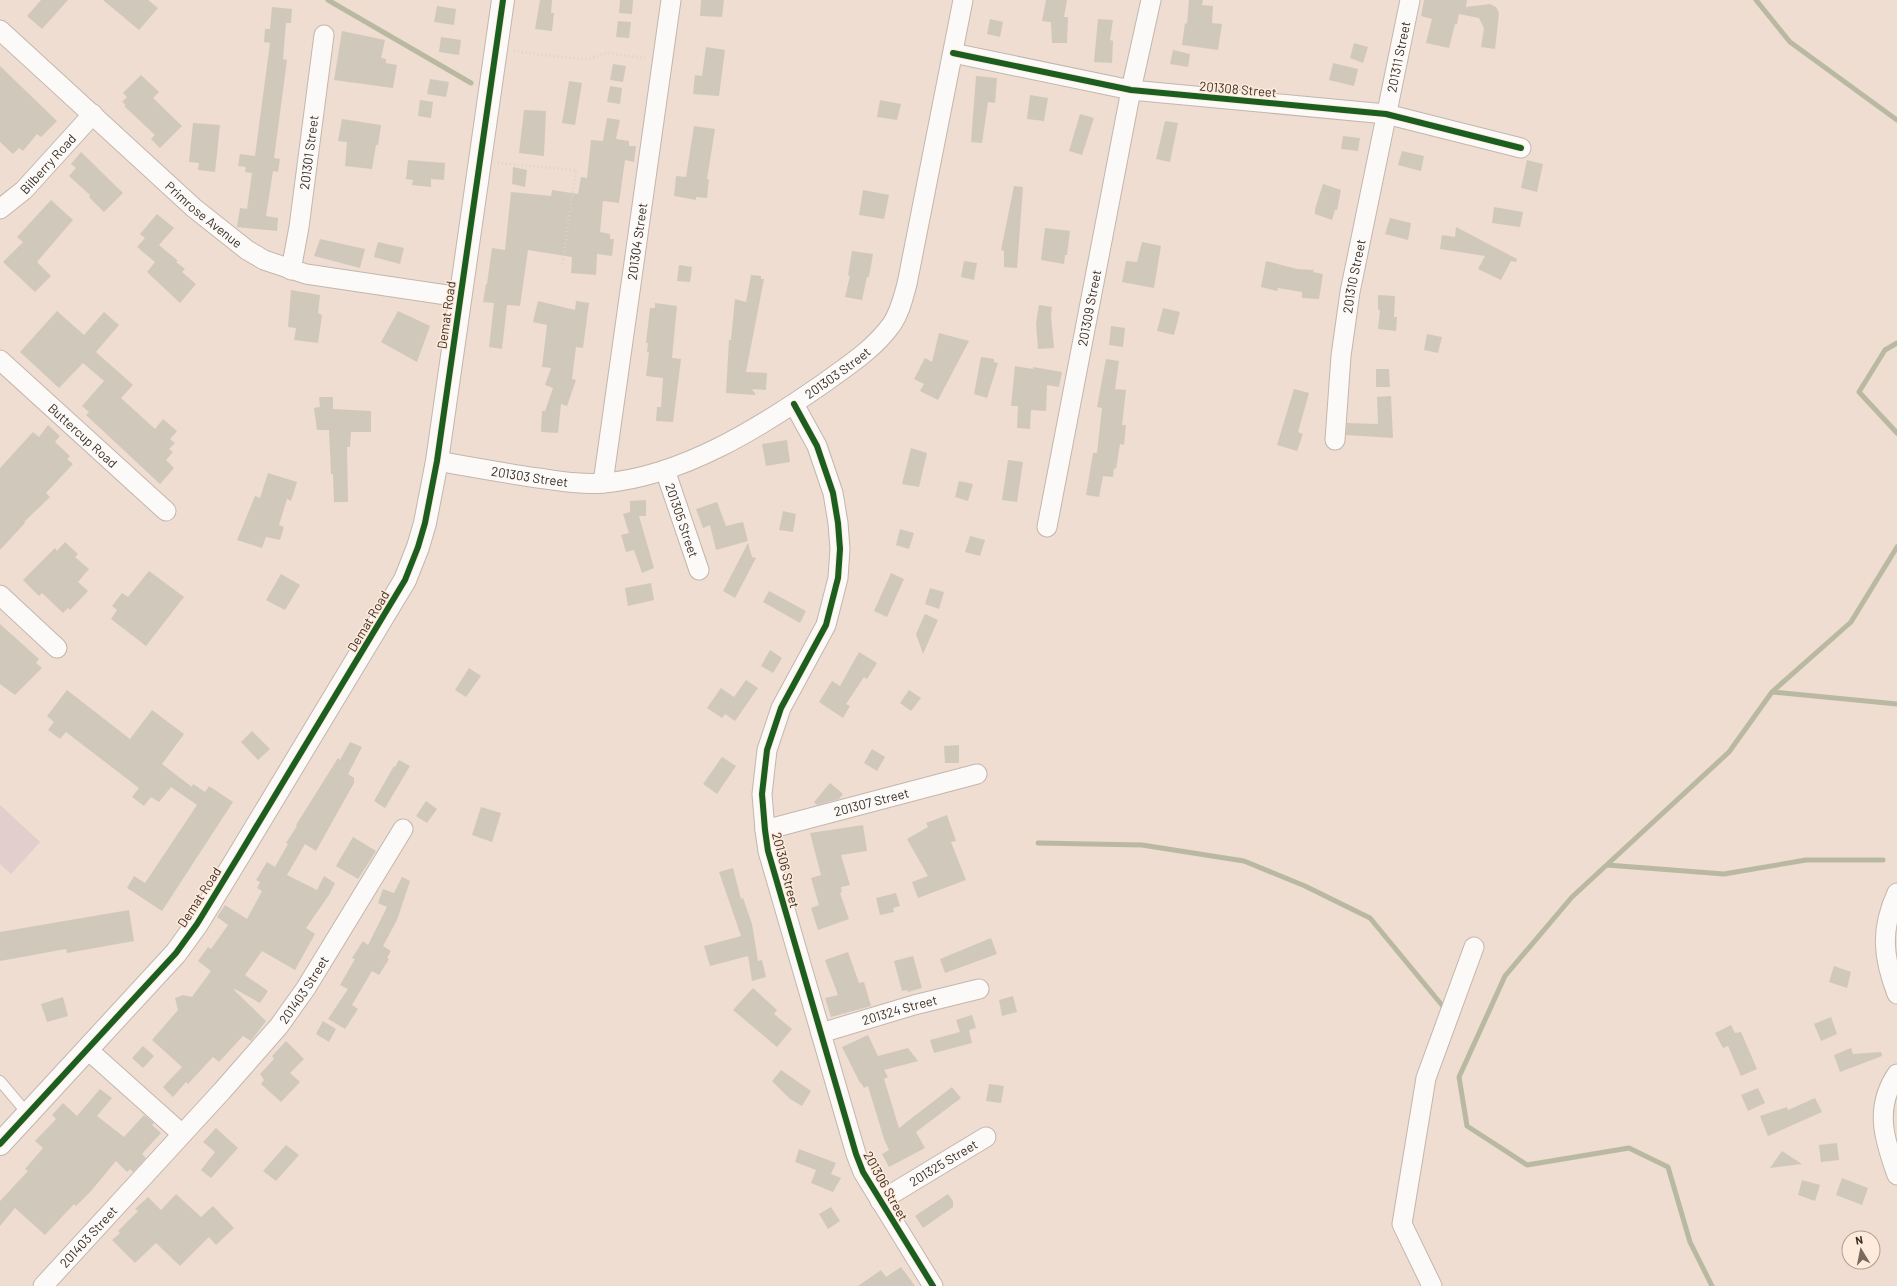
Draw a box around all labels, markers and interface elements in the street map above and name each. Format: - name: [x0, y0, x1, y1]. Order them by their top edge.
- street label: 201311 Street: [1383, 20, 1413, 94]
- street label: 201308 Street: [1199, 78, 1277, 100]
- street label: 201301 Street: [296, 114, 321, 191]
- street label: Bilberry Road: [16, 130, 79, 197]
- street label: Primrose Avenue: [162, 178, 246, 251]
- street label: 201304 Street: [624, 202, 650, 281]
- street label: 201310 Street: [1339, 238, 1369, 314]
- street label: 201309 Street: [1074, 268, 1104, 348]
- street label: Demat Road: [433, 280, 459, 350]
- street label: 201303 Street: [802, 344, 874, 402]
- street label: Buttercup Road: [45, 400, 121, 471]
- street label: 201303 Street: [490, 463, 569, 490]
- street label: 201305 Street: [662, 481, 702, 559]
- street label: Demat Road: [344, 588, 392, 654]
- street label: 201307 Street: [832, 784, 911, 819]
- street label: 201306 Street: [769, 831, 803, 909]
- street label: Demat Road: [174, 864, 224, 930]
- street label: 201403 Street: [275, 953, 332, 1027]
- street label: 201324 Street: [860, 992, 939, 1028]
- street label: 201325 Street: [906, 1136, 980, 1189]
- street label: 201306 Street: [860, 1148, 912, 1224]
- street label: 201403 Street: [56, 1203, 121, 1271]
- north arrow: [1841, 1230, 1881, 1270]
- text: N: [1854, 1233, 1864, 1247]

